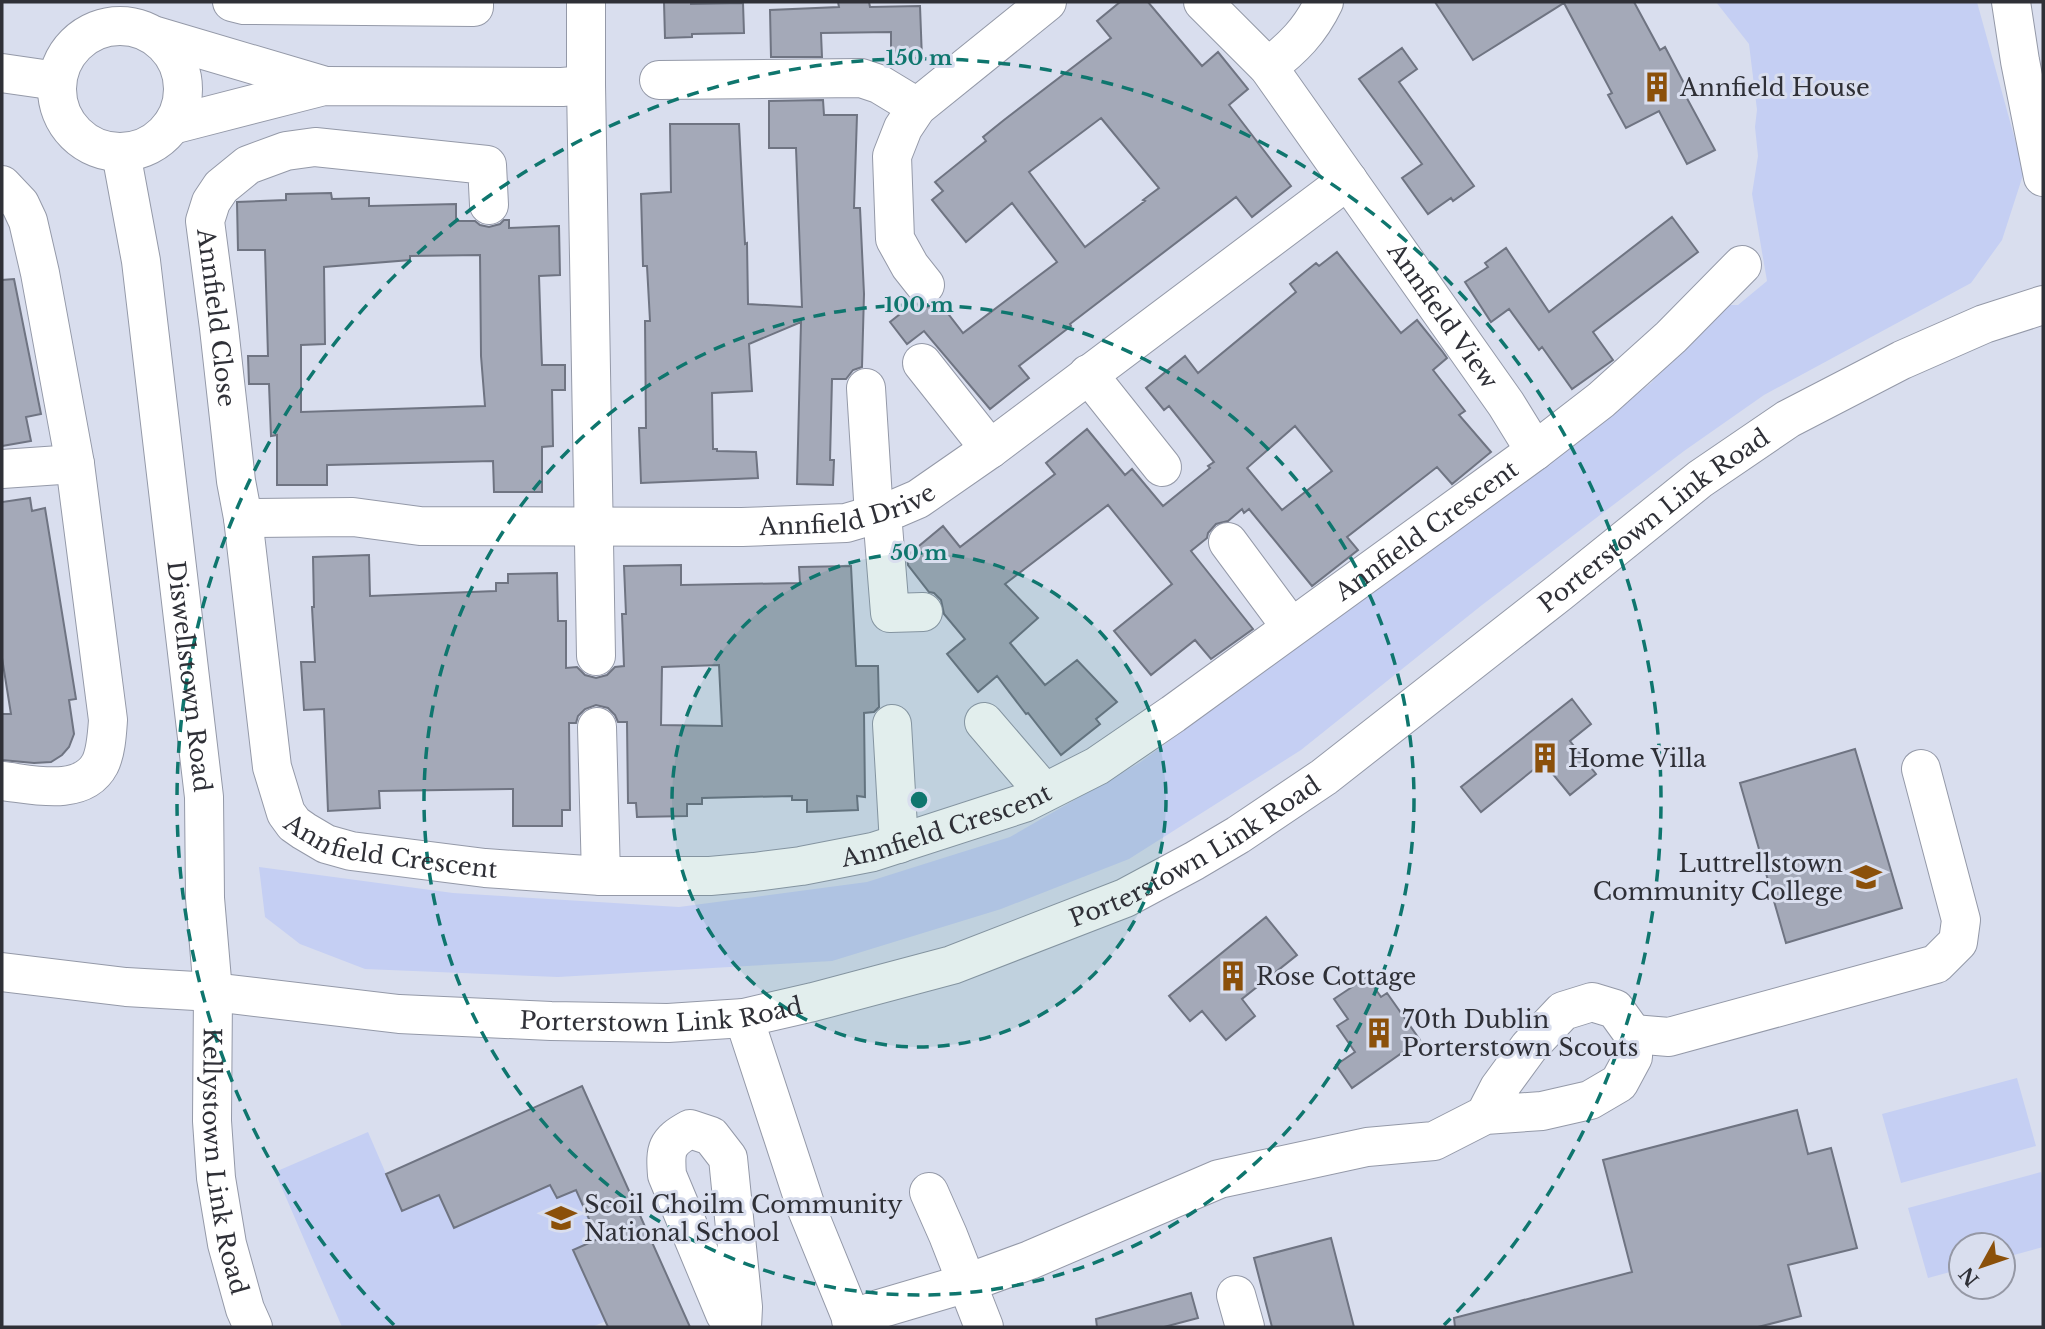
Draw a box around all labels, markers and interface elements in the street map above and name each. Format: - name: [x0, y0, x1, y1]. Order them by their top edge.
- text: 150 m: [886, 45, 952, 71]
- building icon: Annfield House: [1640, 70, 1674, 104]
- place label: Annfield House: [1679, 73, 1870, 102]
- street label: Annfield Close: [192, 226, 242, 408]
- street label: Annfield View: [1381, 236, 1505, 394]
- text: 100 m: [884, 292, 954, 318]
- street label: Porterstown Link Road: [1532, 422, 1774, 618]
- street label: Annfield Crescent: [1328, 454, 1523, 607]
- street label: Annfield Drive: [758, 477, 941, 541]
- text: 50 m: [890, 540, 948, 566]
- street label: Diswellstown Road: [162, 559, 218, 793]
- building icon: Home Villa: [1528, 741, 1562, 775]
- place label: Home Villa: [1568, 744, 1707, 773]
- street label: Porterstown Link Road: [1065, 770, 1325, 933]
- street label: Annfield Crescent: [838, 777, 1056, 873]
- centre of rings: [907, 788, 931, 812]
- street label: Annfield Crescent: [278, 807, 498, 883]
- place label: Luttrellstown Community College: [1593, 849, 1843, 906]
- school or university icon: Luttrellstown Community College: [1849, 860, 1883, 894]
- building icon: Rose Cottage: [1216, 959, 1250, 993]
- place label: Rose Cottage: [1256, 962, 1416, 991]
- street label: Porterstown Link Road: [519, 991, 805, 1038]
- place label: 70th Dublin Porterstown Scouts: [1402, 1005, 1638, 1062]
- building icon: 70th Dublin Porterstown Scouts: [1362, 1016, 1396, 1050]
- street label: Kellystown Link Road: [197, 1028, 255, 1298]
- place label: Scoil Choilm Community National School: [584, 1190, 903, 1247]
- school or university icon: Scoil Choilm Community National School: [544, 1201, 578, 1235]
- north arrow: [1947, 1231, 2017, 1301]
- text: N: [1955, 1262, 1984, 1291]

